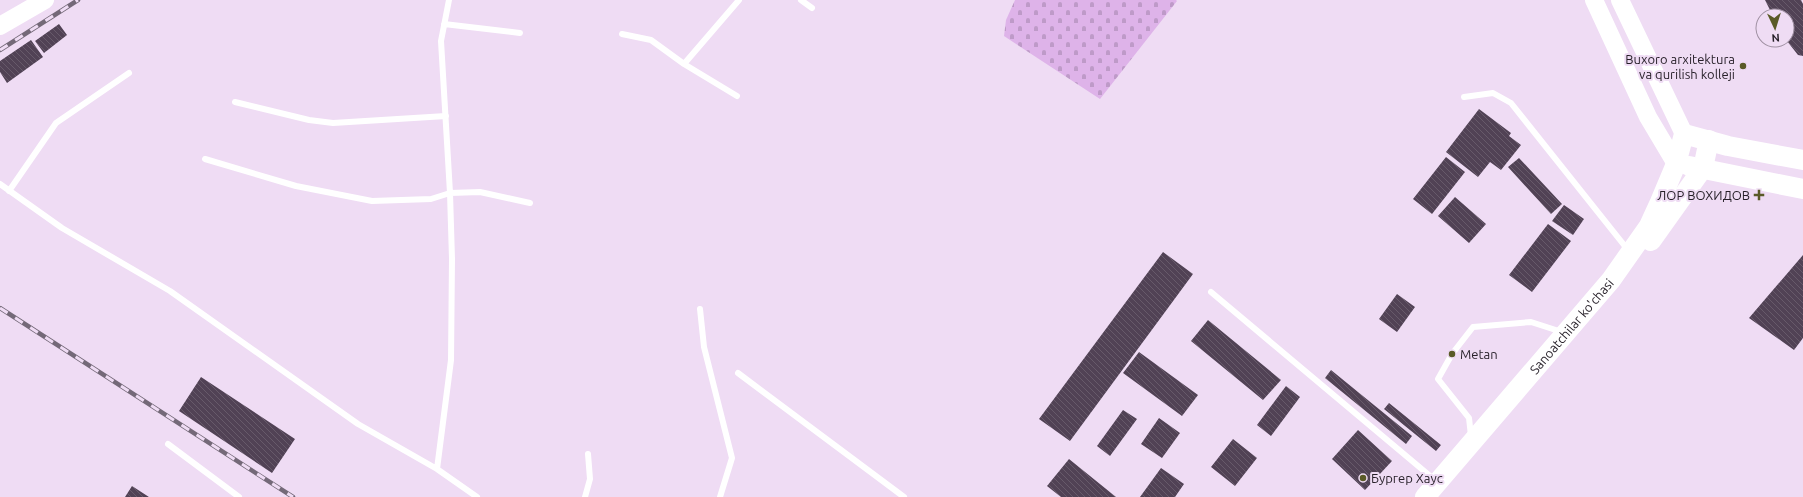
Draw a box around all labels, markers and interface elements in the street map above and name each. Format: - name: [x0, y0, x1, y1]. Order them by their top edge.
- north arrow: [1755, 8, 1795, 48]
- text: N: [1771, 32, 1780, 44]
- place label: Buxoro arxitektura va qurilish kolleji: [1625, 52, 1735, 81]
- marker: Buxoro arxitektura va qurilish kolleji: [1738, 61, 1748, 71]
- place label: ЛОР ВОХИДОВ: [1657, 188, 1750, 202]
- marker: ЛОР ВОХИДОВ: [1753, 189, 1765, 201]
- street label: Sanoatchilar ko'chasi: [1527, 276, 1616, 377]
- place label: Metan: [1460, 347, 1498, 361]
- marker: Metan: [1447, 349, 1457, 359]
- place label: Бургер Хаус: [1371, 471, 1443, 485]
- marker: Бургер Хаус: [1358, 473, 1368, 483]

